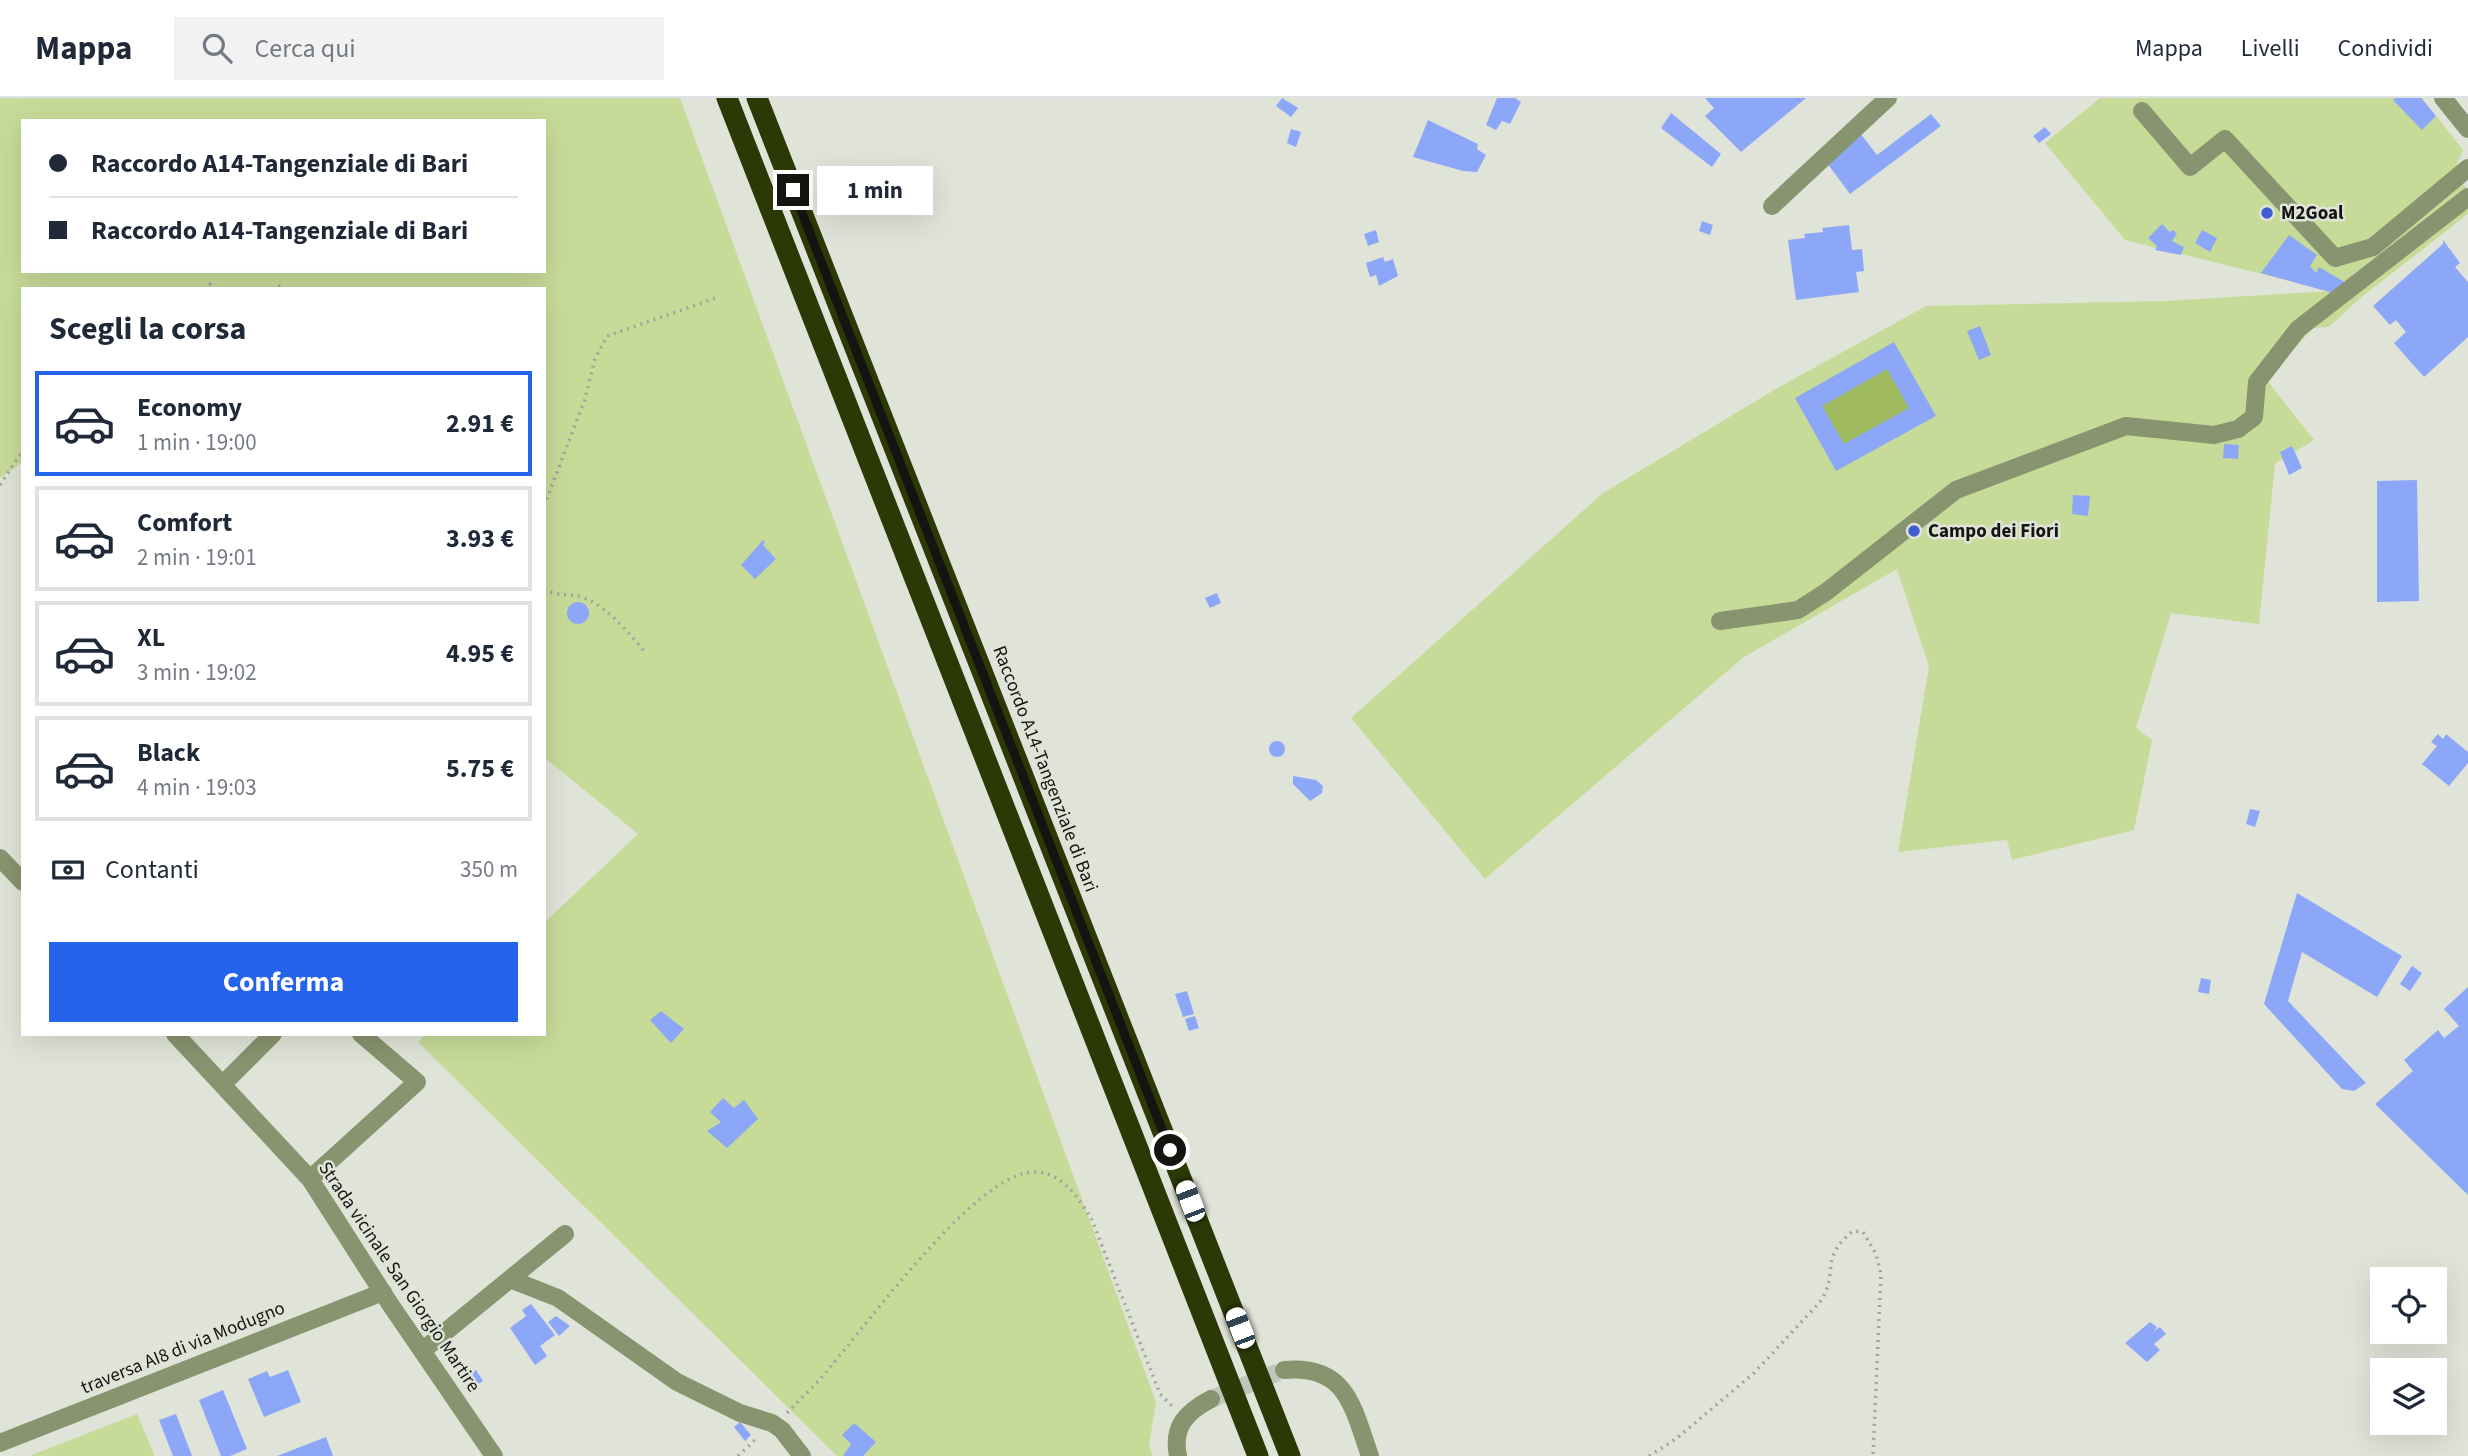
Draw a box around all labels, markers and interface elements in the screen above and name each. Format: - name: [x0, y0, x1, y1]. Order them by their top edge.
- search box: [174, 17, 664, 80]
- text: Mappa: [35, 25, 132, 72]
- icon: search: [198, 29, 236, 67]
- text: Cerca qui: [254, 30, 356, 67]
- text: Mappa: [2135, 31, 2203, 66]
- text: Livelli: [2241, 31, 2300, 66]
- text: Condividi: [2338, 31, 2433, 66]
- text: Raccordo A14-Tangenziale di Bari: [91, 145, 468, 182]
- callout: 1 min: [818, 166, 933, 214]
- route end: [777, 174, 809, 206]
- text: 1 min: [847, 174, 903, 207]
- place label: M2Goal: [2281, 200, 2344, 227]
- marker: M2Goal: [2259, 205, 2275, 221]
- text: Raccordo A14-Tangenziale di Bari: [91, 212, 468, 249]
- text: Scegli la corsa: [49, 306, 246, 352]
- text: Economy: [137, 389, 242, 426]
- icon: car: [53, 392, 116, 455]
- text: 2.91 €: [446, 405, 514, 442]
- text: 1 min · 19:00: [137, 426, 257, 459]
- text: Comfort: [137, 504, 232, 541]
- icon: car: [53, 507, 116, 570]
- place label: Campo dei Fiori: [1928, 518, 2059, 545]
- text: 3.93 €: [446, 520, 514, 557]
- marker: Campo dei Fiori: [1906, 523, 1922, 539]
- text: 2 min · 19:01: [137, 541, 257, 574]
- text: XL: [137, 619, 165, 656]
- icon: car: [53, 622, 116, 685]
- text: 4.95 €: [446, 635, 514, 672]
- street label: Raccordo A14-Tangenziale di Bari: [985, 642, 1105, 896]
- text: 3 min · 19:02: [137, 656, 257, 689]
- text: Black: [137, 734, 200, 771]
- icon: car: [53, 737, 116, 800]
- text: 5.75 €: [446, 750, 514, 787]
- text: 4 min · 19:03: [137, 771, 257, 804]
- icon: cash: [49, 851, 87, 889]
- text: Contanti: [105, 851, 199, 888]
- text: 350 m: [460, 853, 518, 886]
- button: Conferma: [49, 942, 518, 1022]
- route start: [1154, 1134, 1186, 1166]
- street label: Strada vicinale San Giorgio Martire: [311, 1156, 487, 1398]
- car: [1173, 1178, 1208, 1224]
- map controls: [2370, 1267, 2447, 1435]
- button: locate: [2370, 1267, 2447, 1344]
- street label: traversa AI8 di via Modugno: [77, 1295, 289, 1401]
- car: [1223, 1305, 1258, 1351]
- button: layers: [2370, 1358, 2447, 1435]

